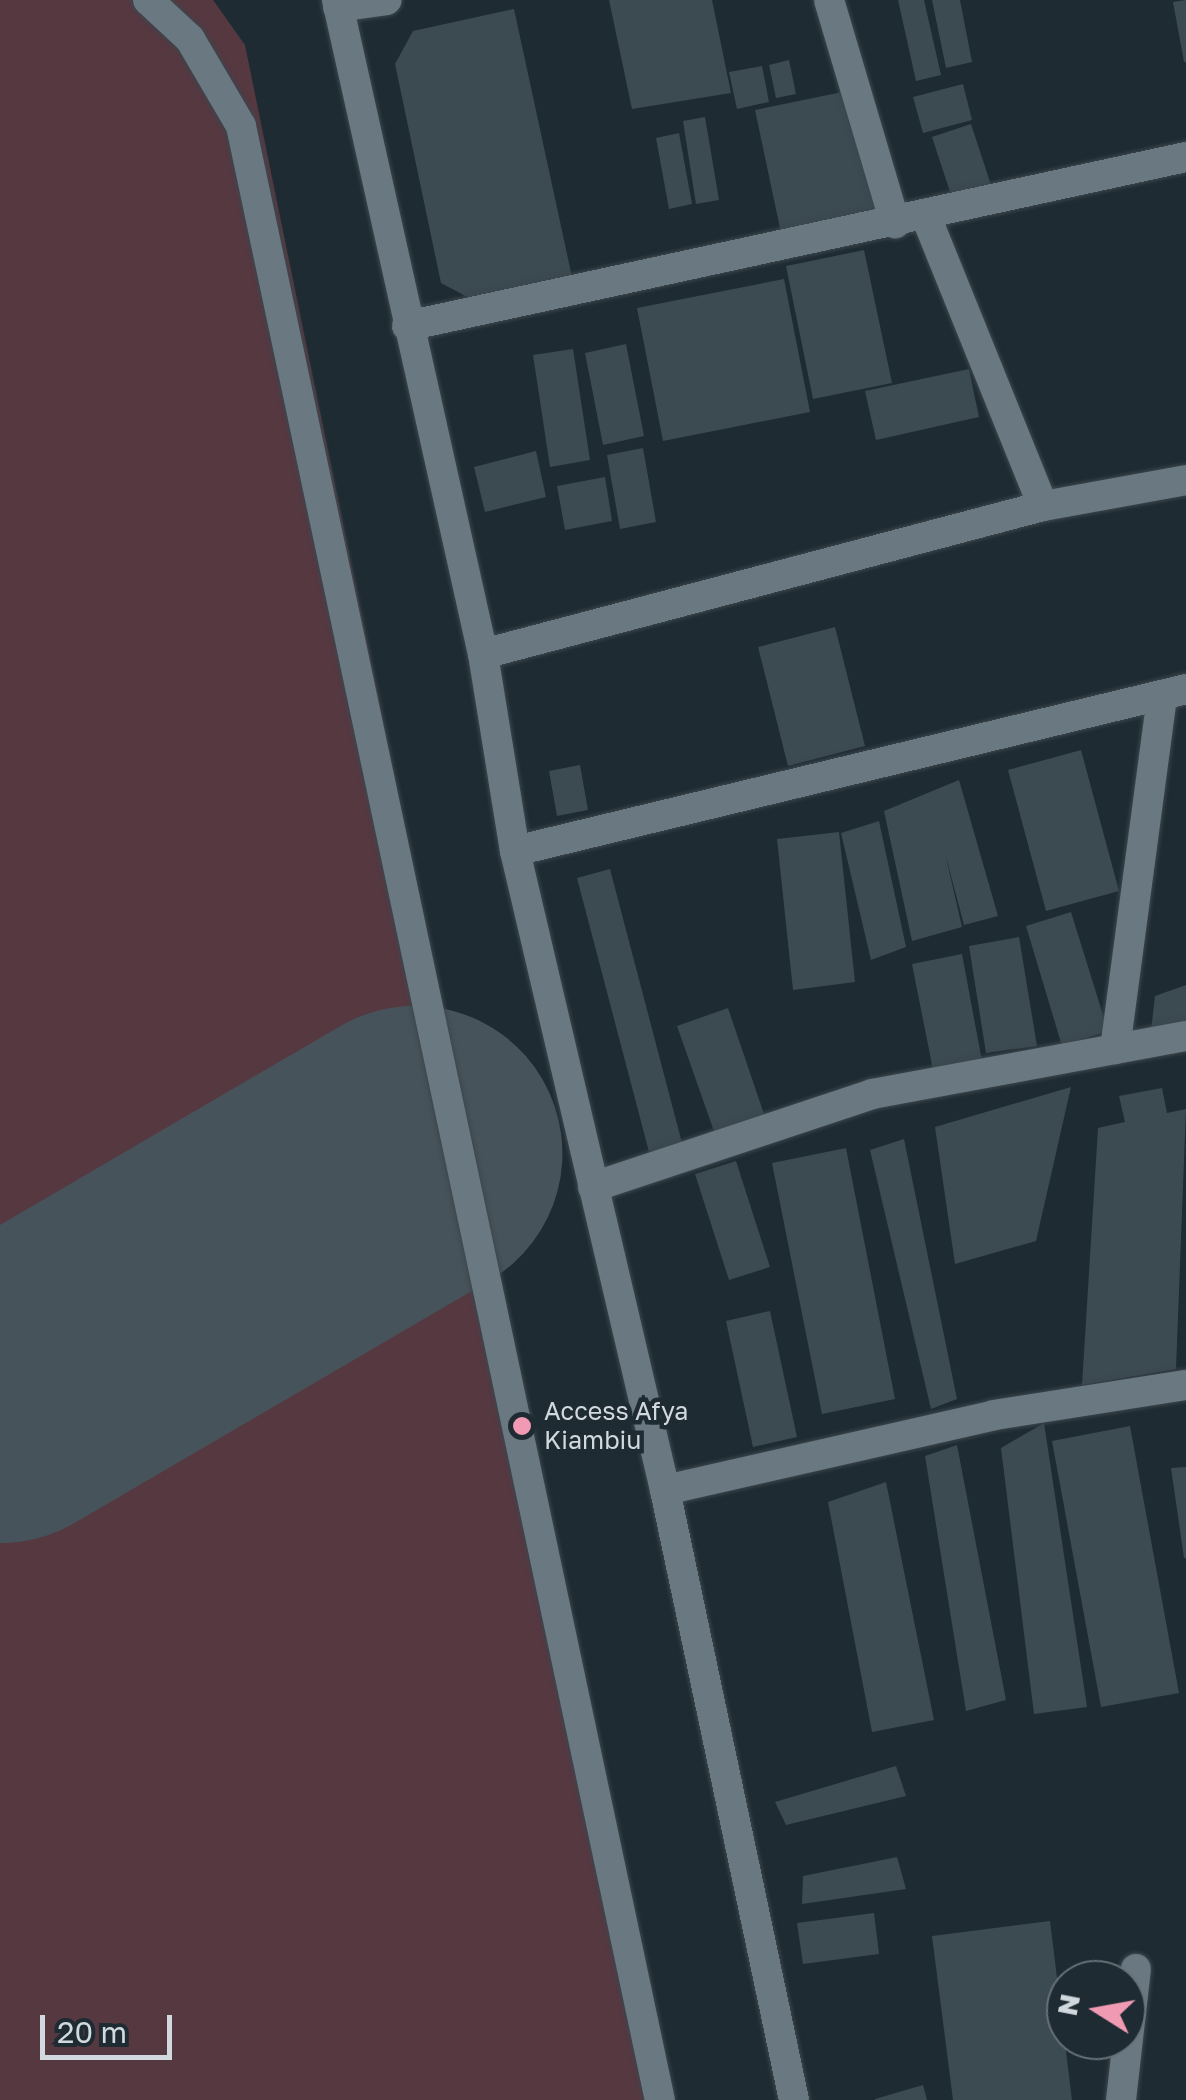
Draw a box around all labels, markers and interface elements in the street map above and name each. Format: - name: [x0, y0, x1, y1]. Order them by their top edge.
- place label: Access Afya Kiambiu: [544, 1397, 688, 1456]
- marker: Access Afya Kiambiu: [509, 1413, 535, 1439]
- north arrow: [1046, 1960, 1146, 2060]
- text: N: [1050, 1991, 1086, 2018]
- scale bar: [45, 1995, 178, 2057]
- text: 20 m: [57, 2014, 127, 2050]

